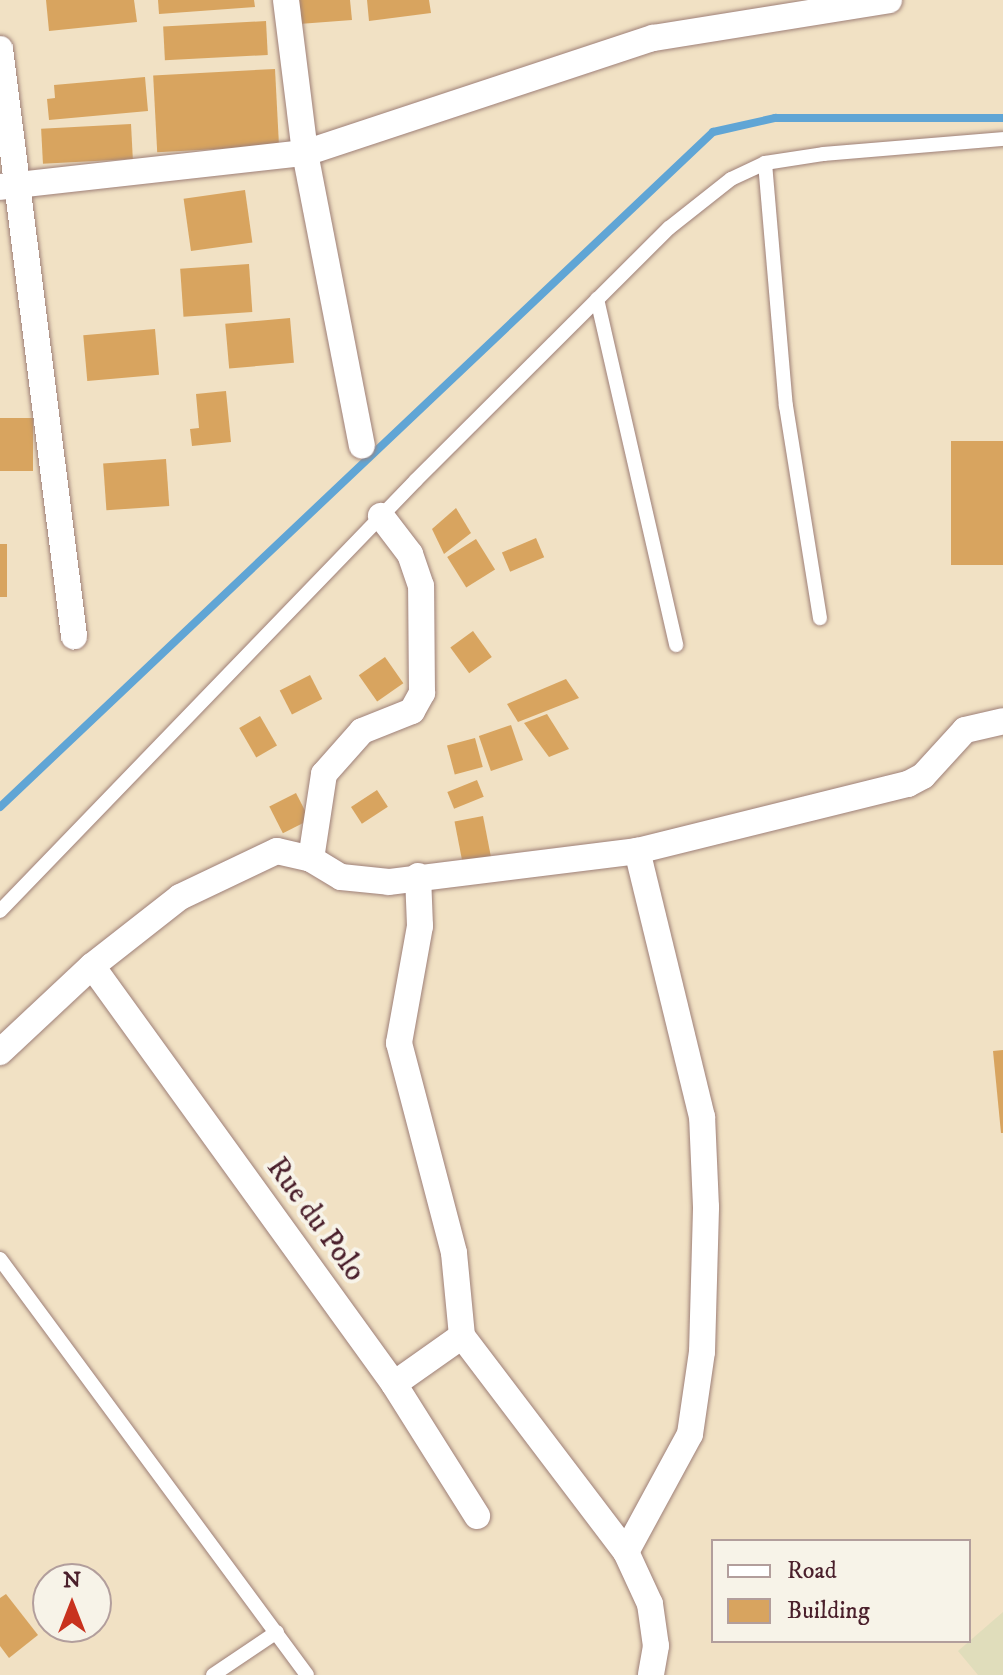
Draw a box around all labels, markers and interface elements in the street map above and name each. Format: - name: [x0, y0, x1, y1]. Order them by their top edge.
- street label: Rue du Polo: [258, 1151, 372, 1289]
- legend: [711, 1539, 971, 1643]
- text: Road: [787, 1556, 837, 1586]
- north arrow: [32, 1563, 112, 1643]
- text: N: [63, 1567, 81, 1594]
- text: Building: [787, 1596, 870, 1626]

